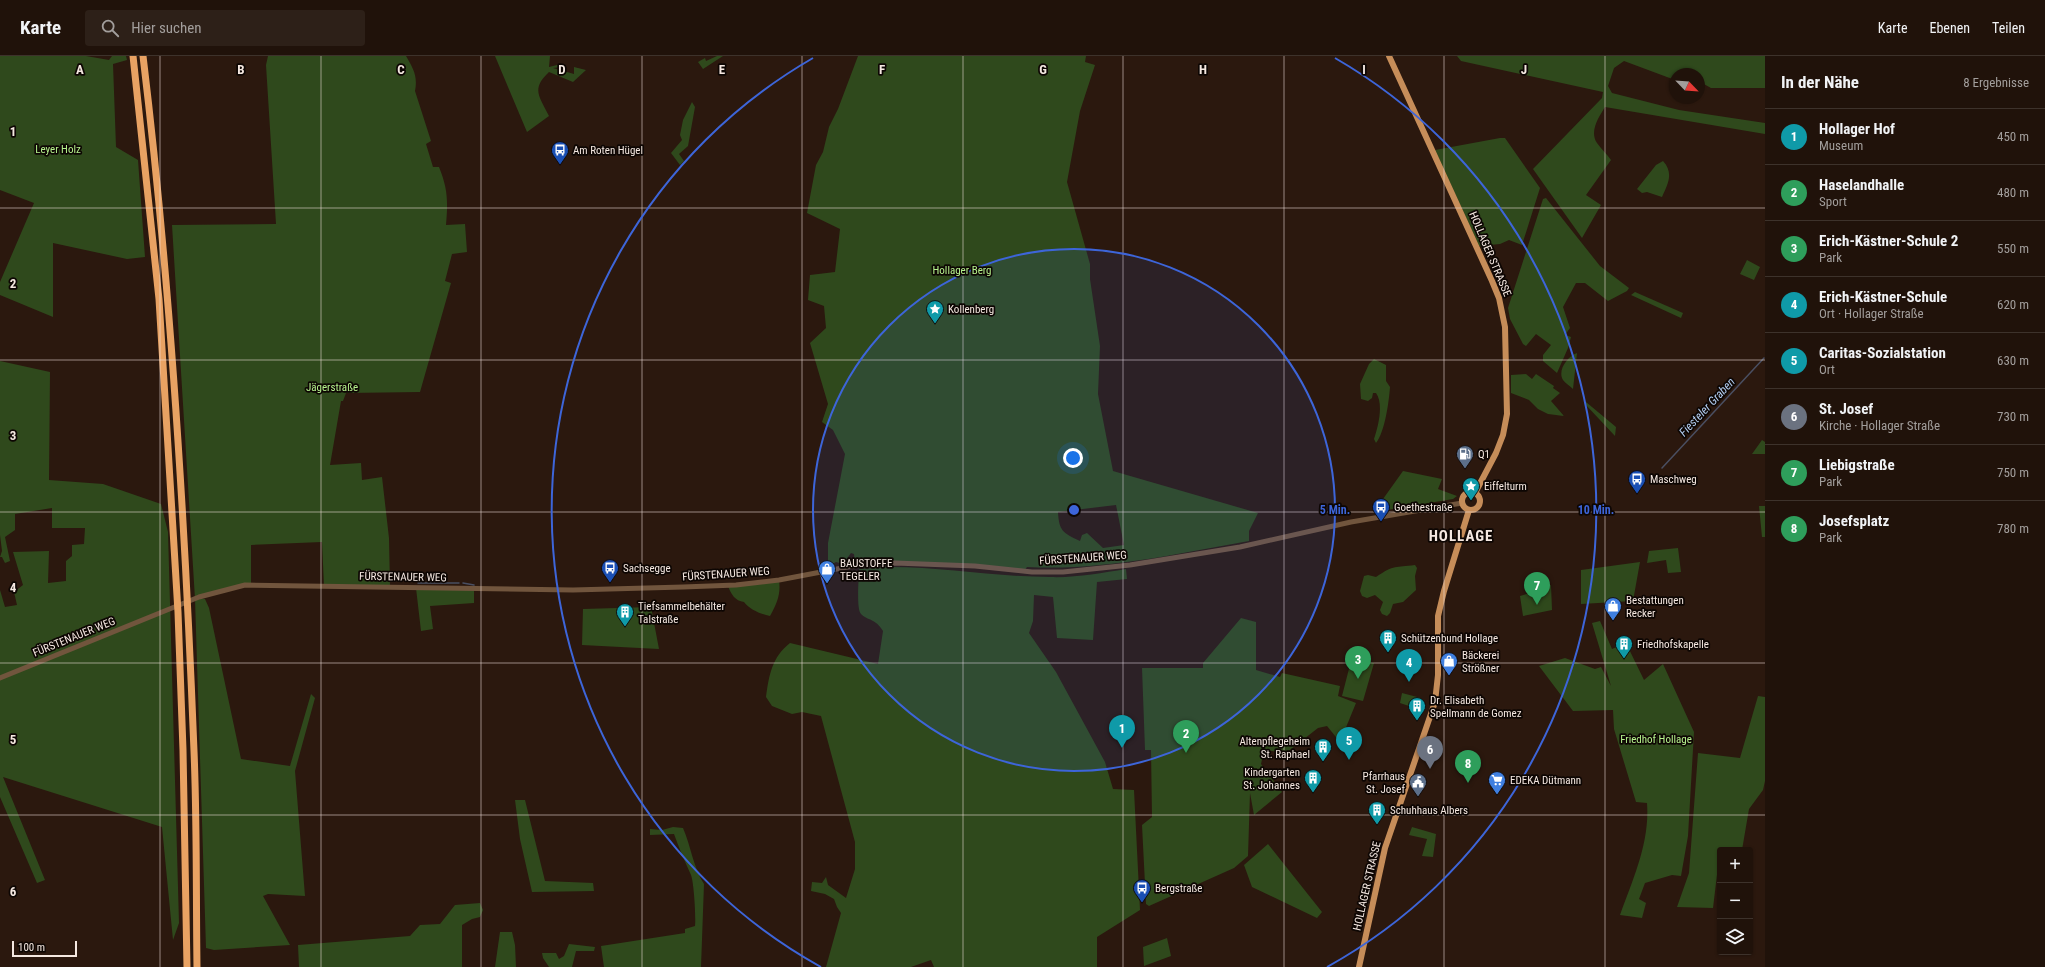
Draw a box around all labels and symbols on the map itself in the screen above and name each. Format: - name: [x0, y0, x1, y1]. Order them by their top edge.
- text: A: [76, 62, 84, 77]
- text: B: [237, 62, 245, 77]
- text: C: [397, 62, 405, 77]
- text: D: [558, 62, 566, 77]
- text: E: [719, 62, 726, 77]
- text: F: [879, 62, 885, 77]
- text: G: [1039, 62, 1047, 77]
- text: H: [1199, 62, 1207, 77]
- text: I: [1362, 62, 1366, 77]
- text: J: [1521, 62, 1527, 77]
- north arrow: [1669, 68, 1705, 104]
- text: 1: [10, 124, 16, 139]
- bus stop icon: Am Roten Hügel: [550, 140, 570, 165]
- park label: Leyer Holz: [35, 143, 81, 156]
- place label: Am Roten Hügel: [573, 144, 643, 157]
- street label: HOLLAGER STRASSE: [1466, 210, 1514, 299]
- park label: Hollager Berg: [933, 264, 991, 277]
- text: 2: [10, 276, 17, 291]
- place icon: Kollenberg: [925, 299, 945, 324]
- place label: Kollenberg: [948, 303, 994, 316]
- water label: Fiesteler Graben: [1676, 375, 1738, 439]
- park label: Jägerstraße: [306, 381, 358, 394]
- text: 3: [10, 428, 16, 443]
- fuel station icon: Q1: [1455, 444, 1475, 469]
- your location: [1063, 448, 1083, 468]
- place label: Q1: [1478, 448, 1490, 461]
- bus stop icon: Maschweg: [1627, 469, 1647, 494]
- place label: Maschweg: [1650, 473, 1697, 486]
- place icon: Eiffelturm: [1461, 476, 1481, 501]
- place label: Eiffelturm: [1484, 480, 1527, 493]
- bus stop icon: Goethestraße: [1371, 497, 1391, 522]
- place label: Goethestraße: [1394, 501, 1452, 514]
- centre of rings: [1067, 503, 1081, 517]
- text: 5 Min.: [1320, 503, 1350, 517]
- text: 10 Min.: [1578, 503, 1614, 517]
- district label: HOLLAGE: [1429, 527, 1493, 545]
- street label: FÜRSTENAUER WEG: [1039, 548, 1127, 568]
- place label: BAUSTOFFE TEGELER: [840, 557, 893, 583]
- bus stop icon: Sachsegge: [600, 558, 620, 583]
- shop icon: BAUSTOFFE TEGELER: [817, 559, 837, 584]
- place label: Sachsegge: [623, 562, 671, 575]
- street label: FÜRSTENAUER WEG: [682, 564, 770, 584]
- street label: FÜRSTENAUER WEG: [359, 570, 447, 584]
- pin: 7: [1524, 572, 1550, 605]
- text: 4: [10, 580, 17, 595]
- place label: Bestattungen Recker: [1626, 594, 1684, 620]
- shop icon: Bestattungen Recker: [1603, 596, 1623, 621]
- place label: Tiefsammelbehälter Talstraße: [638, 600, 726, 626]
- building icon: Tiefsammelbehälter Talstraße: [615, 602, 635, 627]
- street label: FÜRSTENAUER WEG: [31, 615, 117, 659]
- building icon: Schützenbund Hollage: [1378, 628, 1398, 653]
- place label: Schützenbund Hollage: [1401, 632, 1498, 645]
- building icon: Friedhofskapelle: [1614, 634, 1634, 659]
- place label: Friedhofskapelle: [1637, 638, 1709, 651]
- pin: 3: [1345, 646, 1371, 679]
- pin: 4: [1396, 649, 1422, 682]
- place label: Bäckerei Strößner: [1462, 649, 1500, 675]
- shop icon: Bäckerei Strößner: [1439, 651, 1459, 676]
- place label: Dr. Elisabeth Spellmann de Gomez: [1430, 694, 1522, 720]
- building icon: Dr. Elisabeth Spellmann de Gomez: [1407, 696, 1427, 721]
- pin: 1: [1109, 715, 1135, 748]
- pin: 2: [1173, 720, 1199, 753]
- pin: 5: [1336, 727, 1362, 760]
- text: 5: [10, 732, 17, 747]
- park label: Friedhof Hollage: [1620, 733, 1692, 746]
- place label: Altenpflegeheim St. Raphael: [1239, 735, 1310, 761]
- pin: 6: [1417, 736, 1443, 769]
- building icon: Altenpflegeheim St. Raphael: [1313, 737, 1333, 762]
- pin: 8: [1455, 750, 1481, 783]
- place label: Kindergarten St. Johannes: [1243, 766, 1300, 792]
- building icon: Kindergarten St. Johannes: [1303, 768, 1323, 793]
- place label: Pfarrhaus St. Josef: [1363, 770, 1406, 796]
- supermarket icon: EDEKA Dütmann: [1487, 770, 1507, 795]
- public building icon: Pfarrhaus St. Josef: [1408, 772, 1428, 797]
- place label: EDEKA Dütmann: [1510, 774, 1581, 787]
- building icon: Schuhhaus Albers: [1367, 800, 1387, 825]
- place label: Schuhhaus Albers: [1390, 804, 1468, 817]
- street label: HOLLAGER STRASSE: [1350, 840, 1384, 932]
- bus stop icon: Bergstraße: [1132, 878, 1152, 903]
- place label: Bergstraße: [1155, 882, 1202, 895]
- text: 6: [10, 884, 17, 899]
- scale bar: [12, 939, 77, 958]

